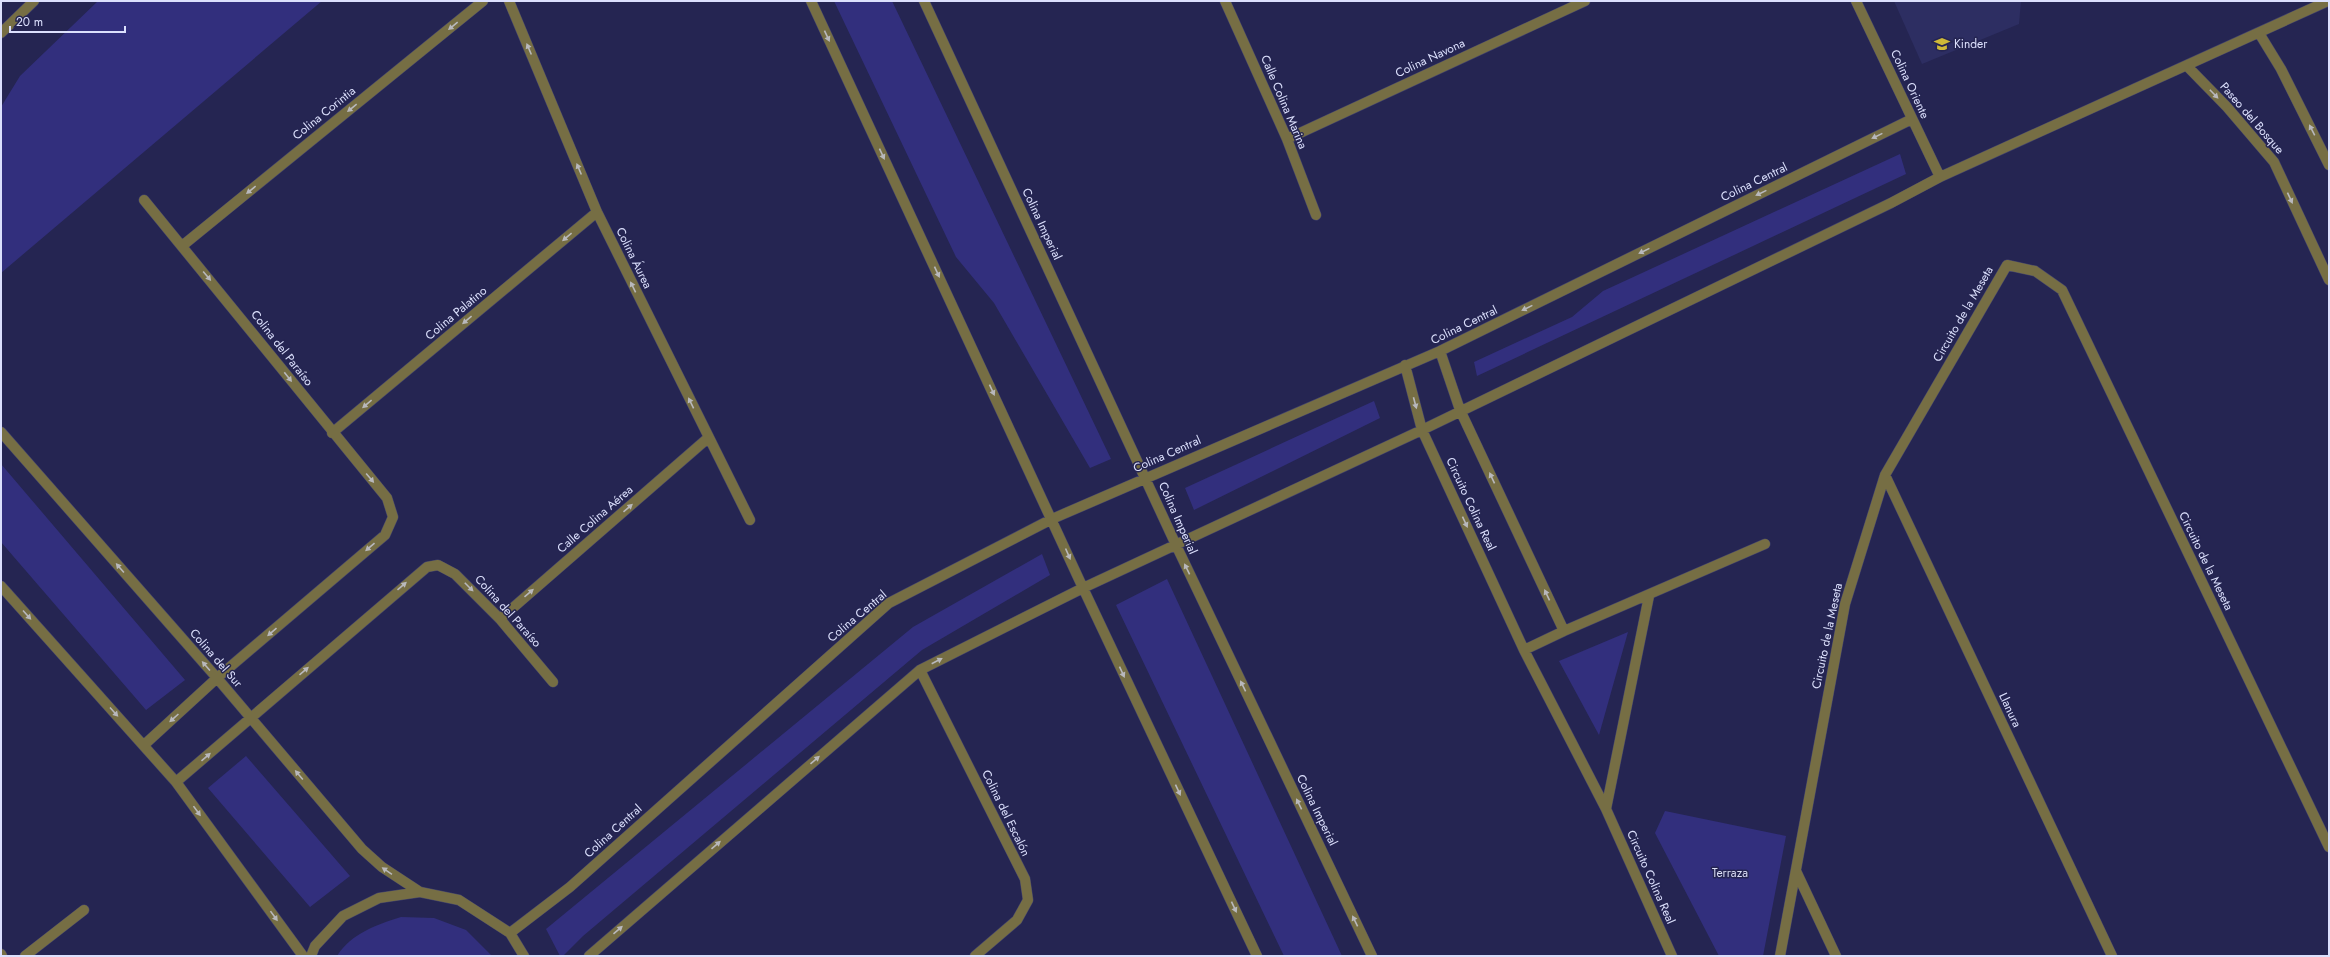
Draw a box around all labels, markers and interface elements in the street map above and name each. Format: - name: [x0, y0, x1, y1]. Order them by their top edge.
- scale bar: [10, 8, 125, 34]
- text: 20 m: [16, 13, 43, 31]
- one-way arrow: [447, 21, 458, 30]
- one-way arrow: [824, 31, 830, 42]
- street label: Colina Navona: [1392, 34, 1468, 82]
- school or university icon: Kinder: [1933, 35, 1951, 53]
- place label: Kinder: [1954, 35, 1988, 53]
- one-way arrow: [526, 43, 532, 54]
- street label: Colina Oriente: [1886, 46, 1934, 122]
- street label: Calle Colina Marina: [1256, 52, 1312, 152]
- street label: Paseo del Bosque: [2216, 78, 2288, 158]
- street label: Colina Corintia: [289, 82, 360, 144]
- one-way arrow: [2209, 89, 2219, 99]
- one-way arrow: [346, 103, 357, 112]
- one-way arrow: [2309, 124, 2315, 136]
- one-way arrow: [1872, 133, 1883, 139]
- one-way arrow: [879, 149, 885, 160]
- street label: Colina Central: [1717, 158, 1791, 206]
- one-way arrow: [575, 162, 581, 174]
- one-way arrow: [246, 185, 256, 194]
- street label: Colina Imperial: [1017, 185, 1067, 263]
- one-way arrow: [1755, 190, 1766, 196]
- one-way arrow: [2287, 192, 2293, 203]
- street label: Colina Áurea: [611, 224, 657, 292]
- one-way arrow: [562, 233, 572, 242]
- one-way arrow: [1638, 248, 1650, 254]
- street label: Circuito de la Meseta: [1928, 263, 1998, 365]
- one-way arrow: [934, 266, 940, 278]
- one-way arrow: [203, 271, 212, 281]
- street label: Colina Palatino: [421, 281, 491, 344]
- one-way arrow: [630, 281, 637, 292]
- street label: Colina Central: [1427, 301, 1501, 349]
- one-way arrow: [1522, 305, 1533, 311]
- street label: Colina del Paraíso: [247, 306, 318, 390]
- one-way arrow: [462, 316, 473, 325]
- one-way arrow: [284, 372, 293, 383]
- one-way arrow: [989, 384, 995, 395]
- one-way arrow: [688, 397, 694, 409]
- one-way arrow: [1412, 397, 1418, 409]
- one-way arrow: [362, 399, 373, 408]
- street label: Colina Central: [1130, 431, 1204, 477]
- street label: Circuito Colina Real: [1441, 454, 1501, 554]
- one-way arrow: [1489, 472, 1495, 483]
- one-way arrow: [366, 473, 375, 484]
- street label: Colina Imperial: [1154, 479, 1202, 557]
- street label: Calle Colina Aérea: [553, 481, 637, 557]
- one-way arrow: [622, 503, 633, 512]
- street label: Circuito de la Meseta: [2174, 509, 2238, 614]
- one-way arrow: [1462, 517, 1468, 528]
- one-way arrow: [365, 543, 376, 552]
- one-way arrow: [1065, 549, 1071, 560]
- one-way arrow: [116, 563, 125, 573]
- one-way arrow: [1184, 563, 1190, 575]
- street label: Colina del Paraíso: [471, 571, 546, 652]
- street label: Circuito de la Meseta: [1807, 581, 1847, 691]
- one-way arrow: [397, 582, 408, 591]
- one-way arrow: [464, 582, 473, 592]
- street label: Colina Central: [823, 586, 891, 646]
- one-way arrow: [525, 589, 534, 598]
- one-way arrow: [1544, 590, 1550, 601]
- one-way arrow: [22, 610, 32, 620]
- street label: Colina del Sur: [185, 625, 247, 692]
- one-way arrow: [266, 627, 277, 636]
- one-way arrow: [932, 658, 943, 664]
- one-way arrow: [202, 661, 211, 670]
- one-way arrow: [298, 667, 309, 676]
- one-way arrow: [1119, 667, 1125, 678]
- one-way arrow: [1240, 681, 1246, 692]
- street label: Llanura: [1994, 690, 2026, 731]
- one-way arrow: [109, 707, 119, 717]
- one-way arrow: [169, 713, 179, 722]
- one-way arrow: [200, 752, 211, 761]
- one-way arrow: [810, 756, 820, 765]
- street label: Colina del Escalón: [977, 767, 1035, 859]
- one-way arrow: [295, 770, 304, 781]
- street label: Colina Imperial: [1292, 771, 1342, 849]
- one-way arrow: [1175, 784, 1181, 795]
- one-way arrow: [1296, 798, 1302, 809]
- street label: Colina Central: [580, 800, 646, 862]
- one-way arrow: [193, 806, 202, 817]
- street label: Circuito Colina Real: [1622, 827, 1680, 927]
- one-way arrow: [711, 841, 722, 850]
- park label: Terraza: [1712, 864, 1748, 882]
- one-way arrow: [382, 867, 393, 874]
- one-way arrow: [1231, 901, 1237, 913]
- one-way arrow: [270, 911, 278, 922]
- one-way arrow: [1352, 915, 1358, 926]
- one-way arrow: [612, 925, 623, 934]

